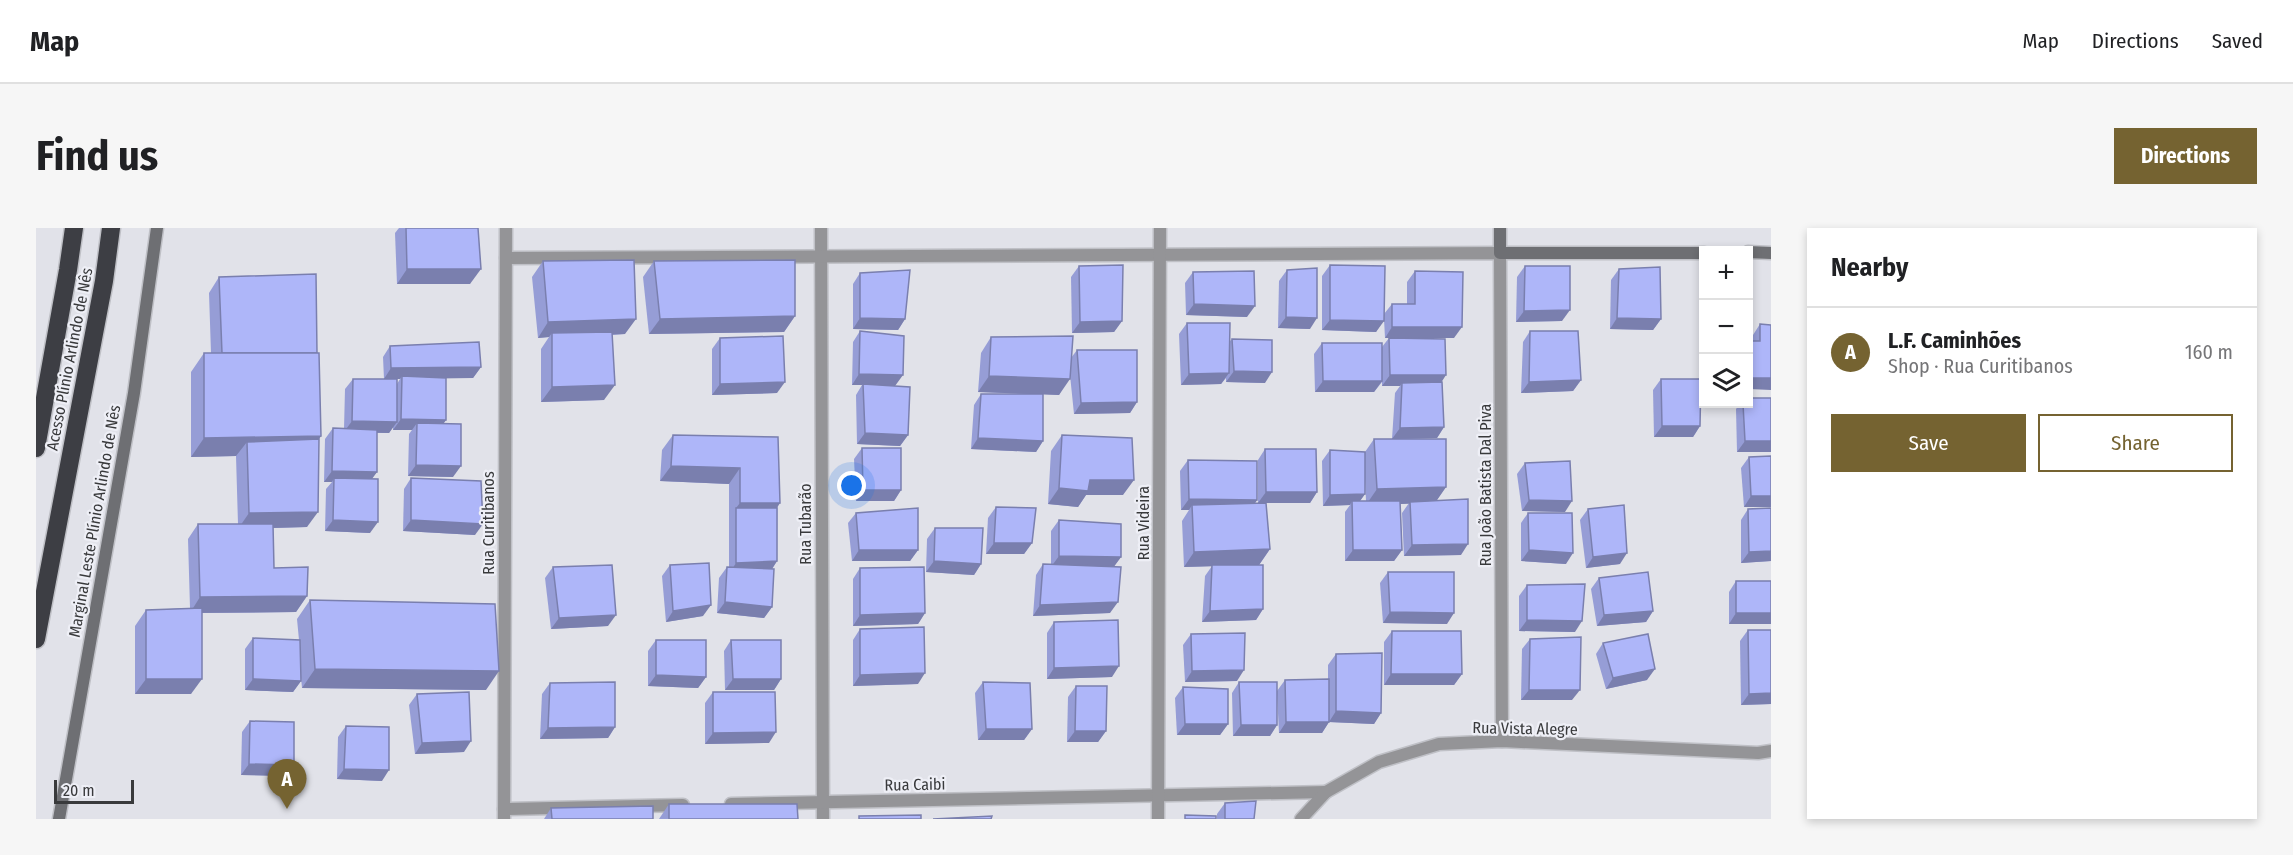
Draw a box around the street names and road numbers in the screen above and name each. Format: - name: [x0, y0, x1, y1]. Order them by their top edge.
- street label: Acesso Plínio Arlindo de Nês: [42, 266, 97, 452]
- street label: Marginal Leste Plínio Arlindo de Nês: [65, 403, 124, 639]
- street label: Rua João Batista Dal Piva: [1476, 404, 1495, 566]
- street label: Rua Curitibanos: [479, 471, 498, 575]
- street label: Rua Tubarão: [796, 483, 815, 565]
- street label: Rua Videira: [1134, 486, 1153, 560]
- street label: Rua Vista Alegre: [1472, 718, 1578, 739]
- street label: Rua Caibi: [884, 774, 946, 795]

